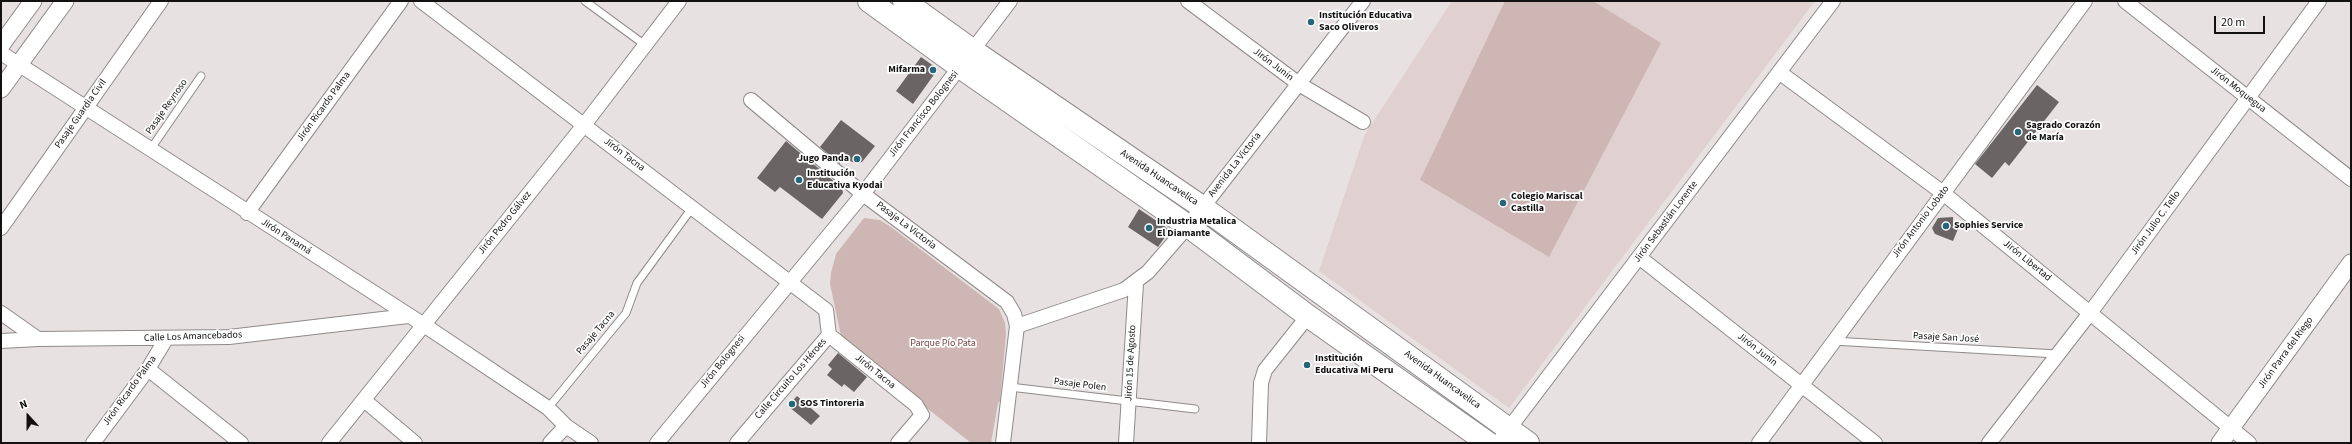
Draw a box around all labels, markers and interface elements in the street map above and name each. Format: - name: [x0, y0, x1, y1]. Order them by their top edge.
- scale bar: [2216, 8, 2267, 34]
- place label: Institución Educativa Saco Oliveros: [1319, 10, 1412, 34]
- text: 20 m: [2221, 14, 2245, 31]
- marker: Institución Educativa Saco Oliveros: [1306, 17, 1316, 27]
- street label: Jirón Junín: [1251, 46, 1295, 84]
- place label: Mifarma: [888, 64, 925, 76]
- street label: Jirón Moquegua: [2208, 64, 2268, 116]
- marker: Mifarma: [928, 65, 938, 75]
- street label: Jirón Francisco Bolognesi: [887, 68, 961, 160]
- street label: Jirón Ricardo Palma: [295, 70, 353, 144]
- street label: Pasaje Guardia Civil: [53, 77, 109, 151]
- street label: Pasaje Reynoso: [144, 77, 190, 137]
- place label: Sagrado Corazón de María: [2026, 120, 2101, 144]
- marker: Sagrado Corazón de María: [2013, 127, 2023, 137]
- street label: Avenida La Victoria: [1206, 130, 1264, 200]
- street label: Jirón Tacna: [601, 136, 647, 174]
- street label: Avenida Huancavelica: [1118, 147, 1200, 209]
- place label: Jugo Panda: [798, 153, 849, 165]
- marker: Jugo Panda: [852, 154, 862, 164]
- place label: Institución Educativa Kyodai: [807, 168, 883, 192]
- marker: Institución Educativa Kyodai: [794, 175, 804, 185]
- street label: Jirón Sebastián Lorente: [1631, 179, 1701, 265]
- street label: Jirón Antonio Lobato: [1890, 183, 1952, 261]
- street label: Jirón Pedro Gálvez: [476, 189, 534, 257]
- street label: Jirón Julio C. Tello: [2129, 189, 2183, 257]
- place label: Colegio Mariscal Castilla: [1511, 191, 1583, 214]
- marker: Colegio Mariscal Castilla: [1498, 198, 1508, 208]
- street label: Pasaje La Victoria: [873, 199, 939, 253]
- street label: Jirón Panamá: [259, 216, 313, 258]
- place label: Industria Metalica El Diamante: [1157, 216, 1236, 240]
- place label: Sophies Service: [1954, 220, 2023, 232]
- marker: Sophies Service: [1941, 221, 1951, 231]
- marker: Industria Metalica El Diamante: [1144, 223, 1154, 233]
- street label: Jirón Libertad: [2000, 238, 2054, 284]
- street label: Pasaje Tacna: [574, 309, 618, 357]
- street label: Jirón Parra del Riego: [2256, 315, 2316, 391]
- street label: Jirón 15 de Agosto: [1123, 325, 1139, 401]
- street label: Calle Los Amancebados: [144, 329, 242, 345]
- street label: Pasaje San José: [1913, 330, 1979, 346]
- street label: Jirón Junín: [1735, 331, 1779, 369]
- street label: Jirón Bolognesi: [698, 333, 748, 391]
- street label: Calle Circuito Los Héroes: [753, 336, 829, 422]
- park label: Parque Pío Pata: [910, 338, 976, 350]
- street label: Avenida Huancavelica: [1401, 348, 1483, 412]
- street label: Jirón Tacna: [852, 352, 898, 392]
- place label: Institución Educativa Mi Peru: [1315, 353, 1393, 376]
- street label: Jirón Ricardo Palma: [101, 354, 159, 428]
- marker: Institución Educativa Mi Peru: [1302, 360, 1312, 370]
- street label: Pasaje Polen: [1053, 376, 1107, 394]
- north arrow: [8, 396, 48, 436]
- text: N: [17, 396, 30, 413]
- place label: SOS Tintoreria: [800, 398, 864, 410]
- marker: SOS Tintoreria: [787, 399, 797, 409]

